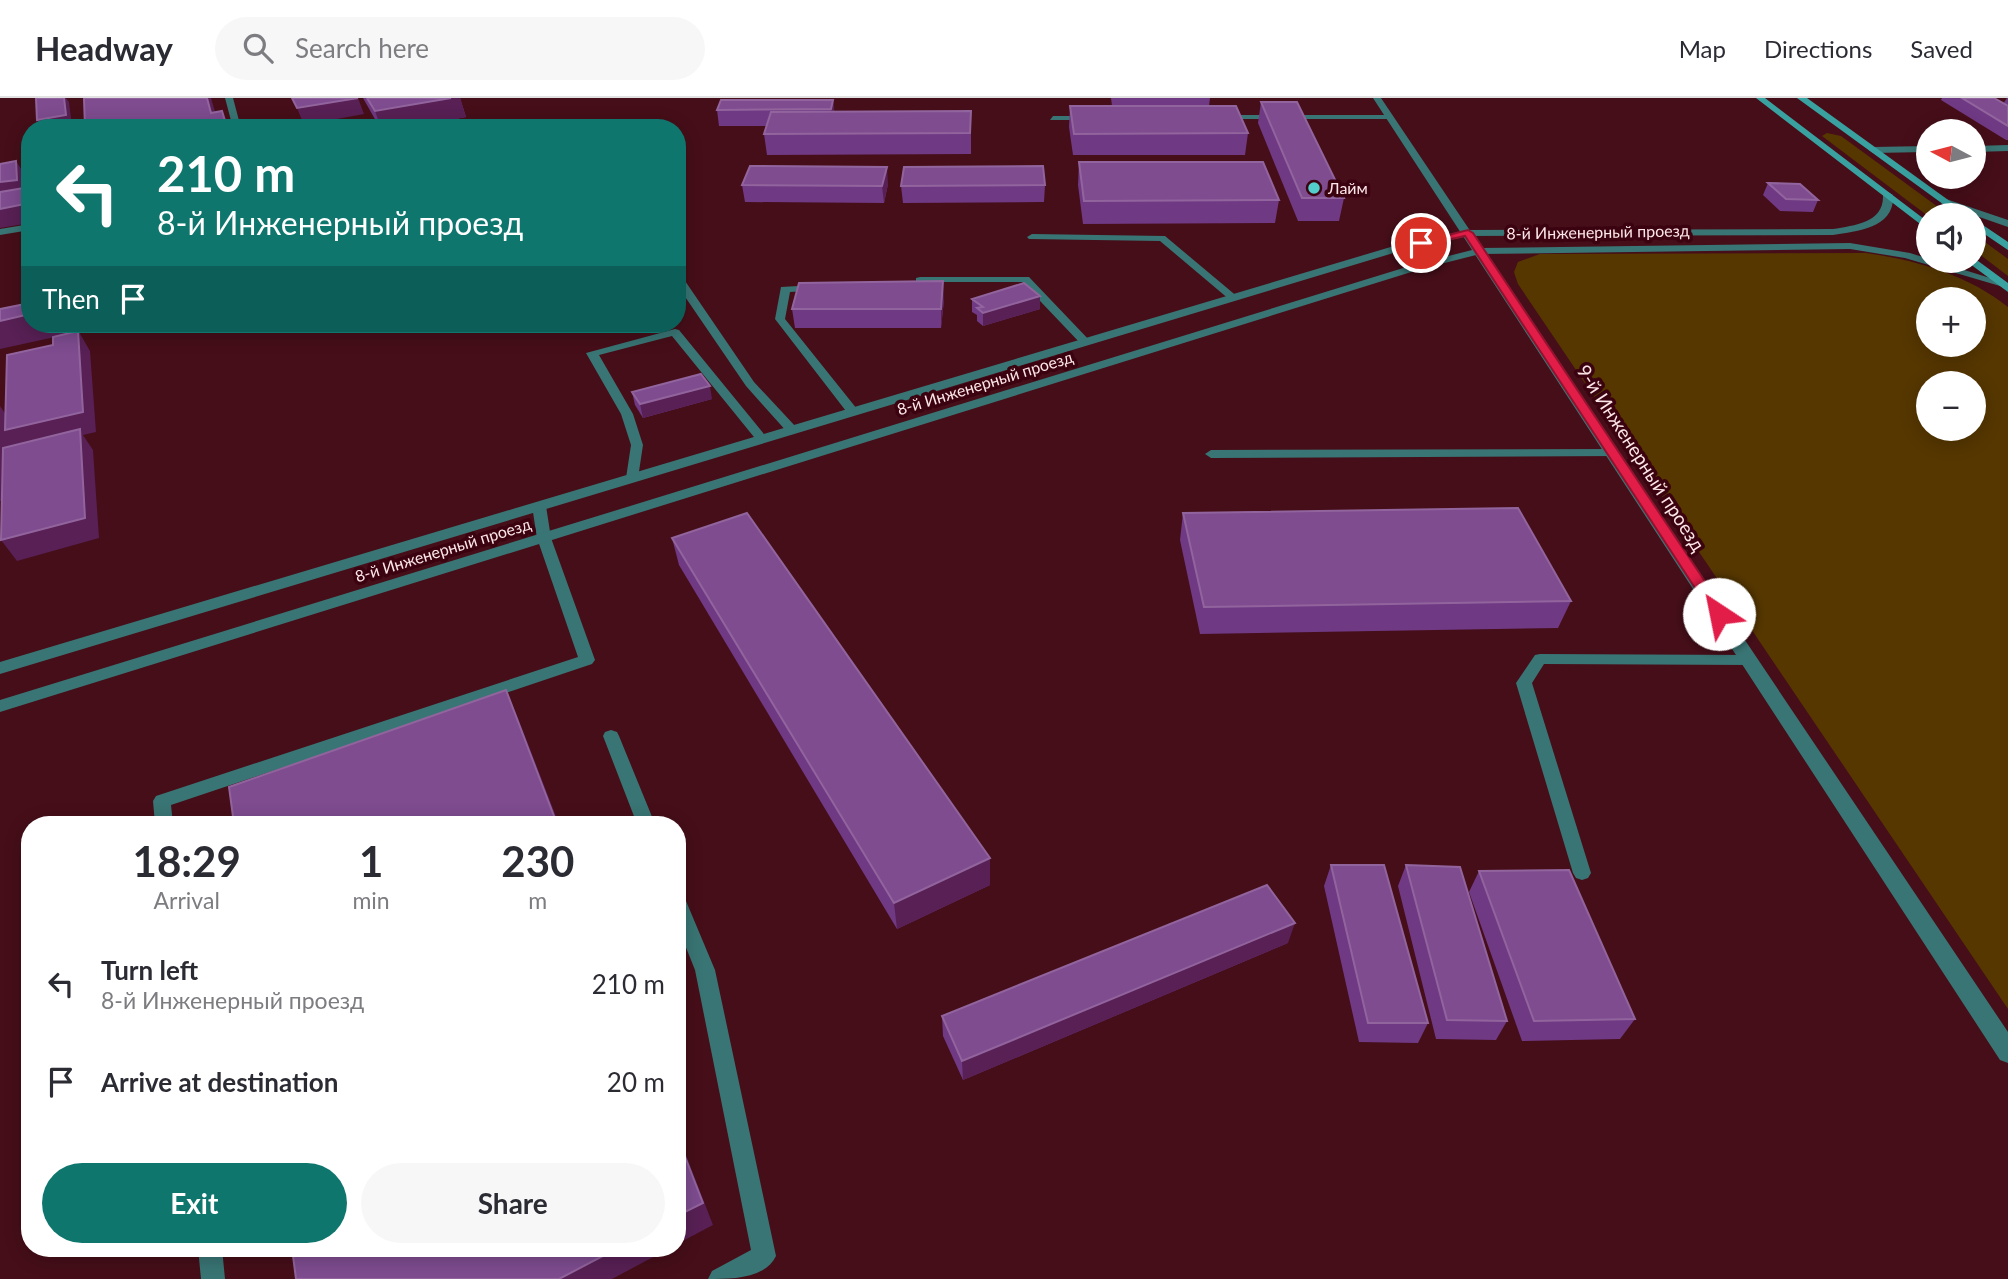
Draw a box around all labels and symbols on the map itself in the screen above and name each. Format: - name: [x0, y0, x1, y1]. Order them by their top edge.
- north arrow: [1916, 119, 1986, 189]
- place label: Лайм: [1327, 178, 1368, 197]
- marker: Лайм: [1306, 180, 1322, 196]
- pin: [1391, 213, 1451, 273]
- street label: 8-й Инженерный проезд: [1506, 220, 1690, 243]
- street label: 8-й Инженерный проезд: [895, 347, 1075, 418]
- street label: 9-й Инженерный проезд: [1573, 360, 1710, 555]
- street label: 8-й Инженерный проезд: [353, 514, 533, 585]
- position arrow: [1682, 577, 1756, 651]

